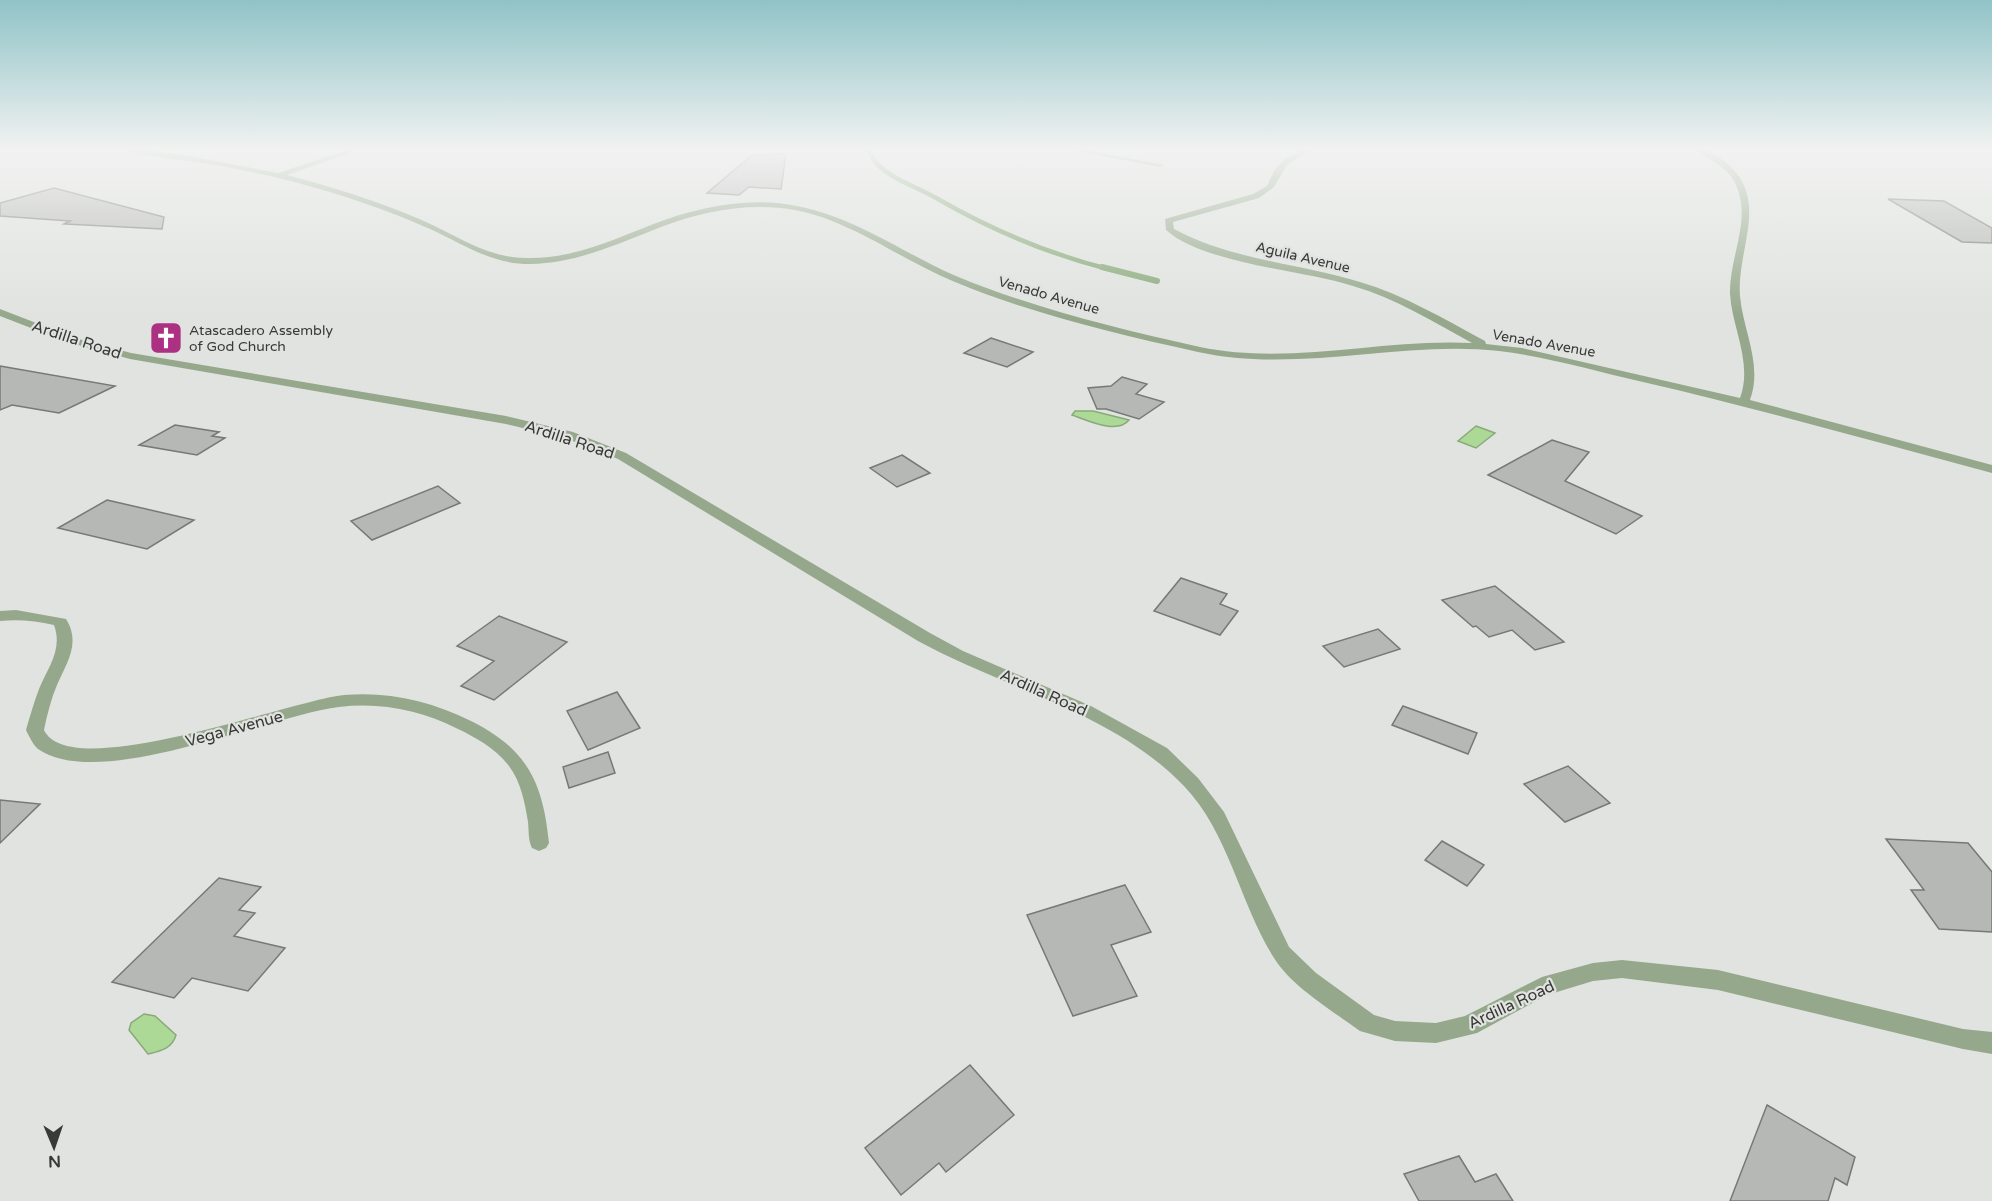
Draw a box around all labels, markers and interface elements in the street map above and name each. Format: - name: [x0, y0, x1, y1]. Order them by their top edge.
- street label: Aguila Avenue: [1254, 238, 1352, 277]
- street label: Venado Avenue: [996, 273, 1101, 318]
- street label: Ardilla Road: [29, 316, 124, 364]
- church icon: Atascadero Assembly of God Church: [148, 320, 184, 356]
- place label: Atascadero Assembly of God Church: [189, 322, 333, 355]
- street label: Venado Avenue: [1491, 326, 1597, 361]
- street label: Ardilla Road: [522, 416, 617, 464]
- street label: Ardilla Road: [997, 665, 1090, 721]
- street label: Vega Avenue: [183, 706, 285, 752]
- street label: Ardilla Road: [1465, 976, 1558, 1034]
- north arrow: [24, 1117, 84, 1177]
- text: N: [48, 1151, 61, 1171]

